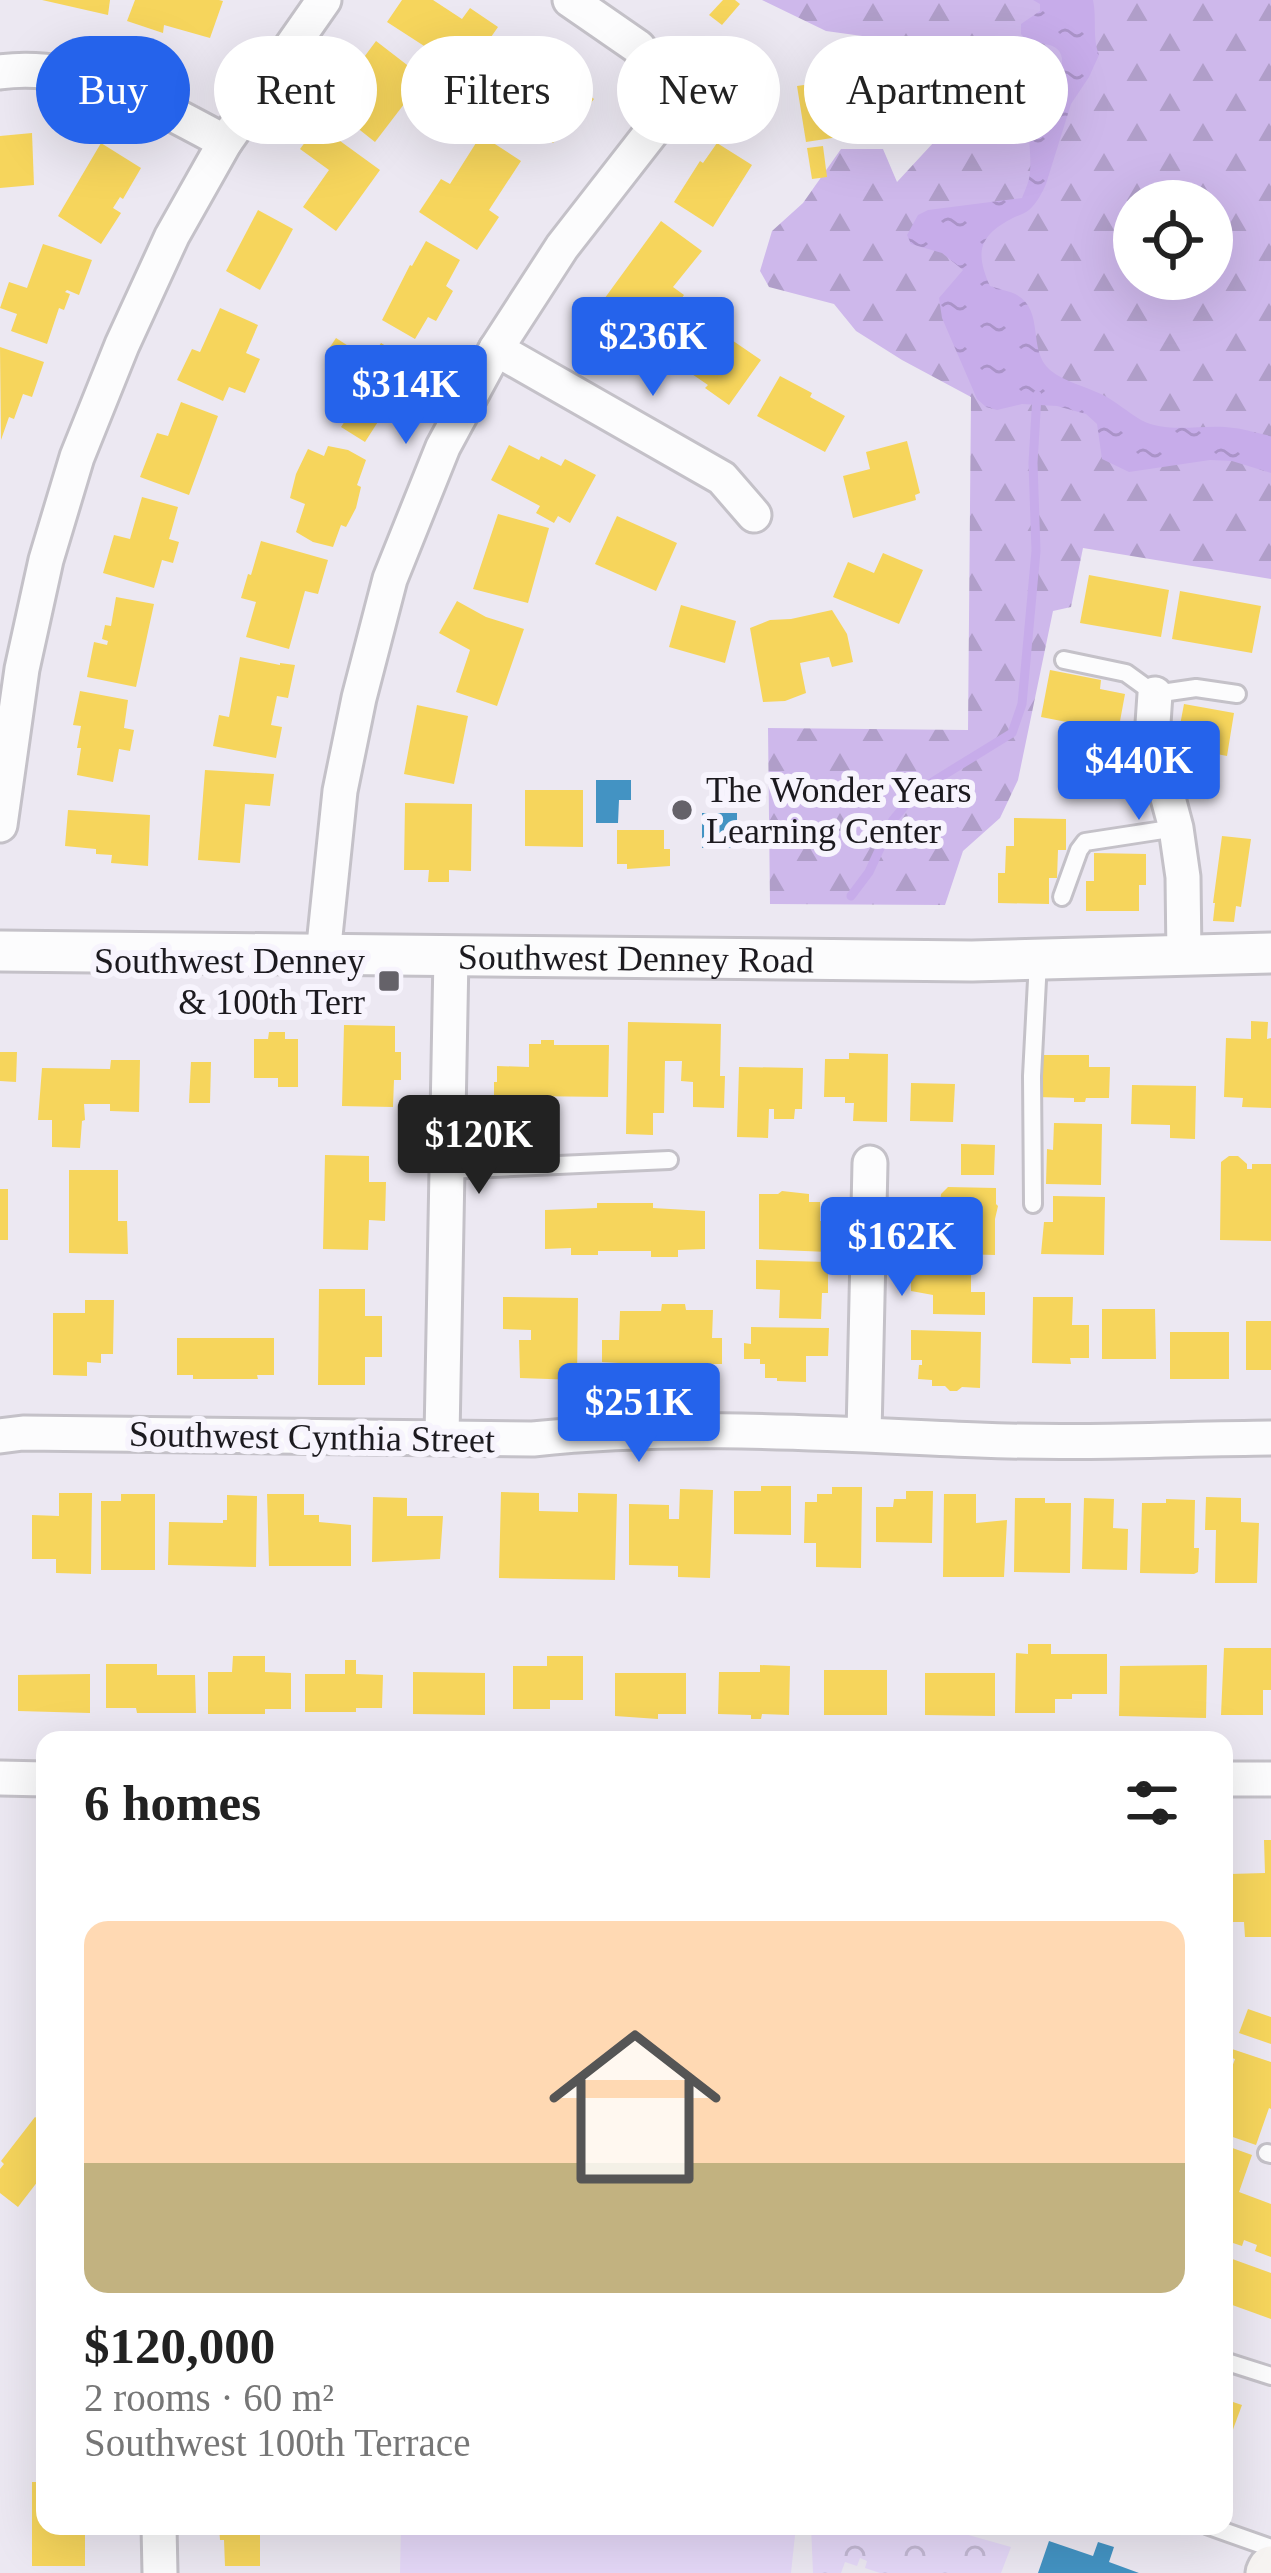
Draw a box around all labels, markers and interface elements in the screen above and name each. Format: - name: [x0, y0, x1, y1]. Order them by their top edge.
- chip: Buy: [36, 36, 190, 144]
- chip: Rent: [214, 36, 377, 144]
- chip: Filters: [401, 36, 593, 144]
- chip: New: [617, 36, 780, 144]
- chip: Apartment: [804, 36, 1068, 144]
- map controls: [1113, 180, 1233, 300]
- button: locate: [1113, 180, 1233, 300]
- pin: $236K: [569, 297, 737, 399]
- text: $236K: [599, 314, 707, 357]
- pin: $314K: [322, 345, 490, 447]
- text: $314K: [352, 362, 460, 405]
- pin: $440K: [1055, 721, 1223, 823]
- text: $440K: [1085, 738, 1193, 781]
- place label: The Wonder Years Learning Center: [706, 770, 971, 851]
- marker: The Wonder Years Learning Center: [669, 797, 695, 823]
- street label: Southwest Denney Road: [458, 937, 814, 980]
- place label: Southwest Denney & 100th Terr: [94, 941, 365, 1022]
- marker: Southwest Denney & 100th Terr: [376, 968, 402, 994]
- pin: $120K: [395, 1095, 563, 1197]
- text: $120K: [425, 1112, 533, 1155]
- pin: $162K: [818, 1197, 986, 1299]
- text: $162K: [848, 1214, 956, 1257]
- pin: $251K: [555, 1363, 723, 1465]
- text: $251K: [585, 1380, 693, 1423]
- street label: Southwest Cynthia Street: [129, 1414, 495, 1460]
- icon: filters: [1119, 1770, 1185, 1836]
- text: 6 homes: [84, 1775, 261, 1831]
- icon: home: [527, 1999, 743, 2215]
- text: $120,000: [84, 2318, 275, 2374]
- text: 2 rooms · 60 m²: [84, 2376, 334, 2419]
- text: Southwest 100th Terrace: [84, 2421, 470, 2464]

